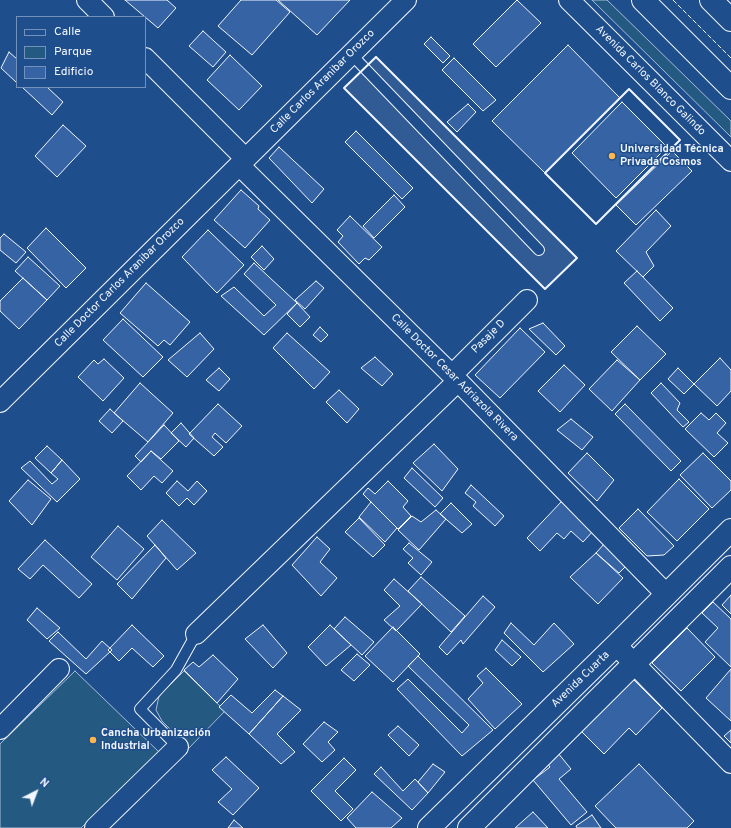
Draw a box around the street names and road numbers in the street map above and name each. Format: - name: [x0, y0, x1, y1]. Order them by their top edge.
- street label: Avenida Carlos Blanco Galindo: [592, 23, 708, 139]
- street label: Calle Carlos Aranibar Orozco: [268, 27, 378, 137]
- street label: Calle Doctor Carlos Aranibar Orozco: [52, 215, 188, 351]
- street label: Calle Doctor Cesar Adriazola Rivera: [388, 312, 520, 444]
- street label: Pasaje D: [469, 317, 509, 357]
- street label: Avenida Cuarta: [549, 649, 613, 711]

